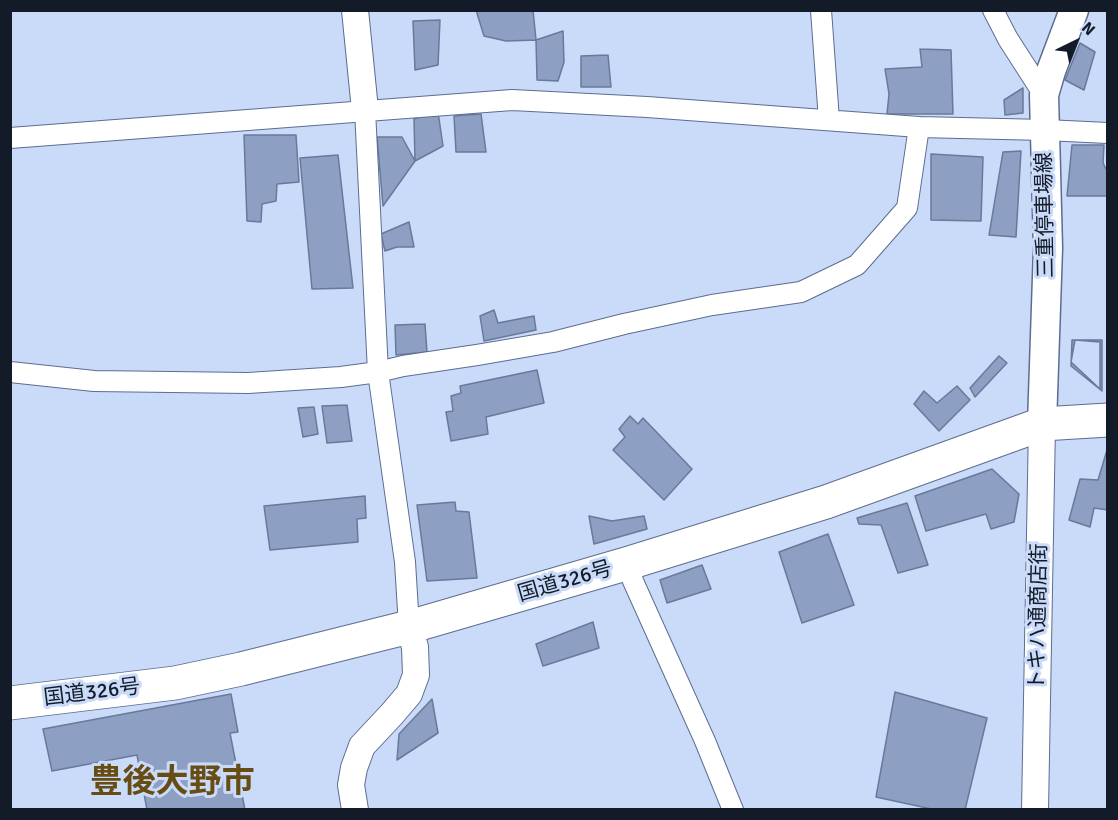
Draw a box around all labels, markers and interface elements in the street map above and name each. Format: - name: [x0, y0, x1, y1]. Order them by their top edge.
- north arrow: [1046, 12, 1106, 72]
- text: N: [1077, 18, 1099, 40]
- street label: 三重停車場線: [1032, 152, 1060, 278]
- street label: トキハ通商店街: [1025, 543, 1053, 691]
- street label: 国道326号: [515, 557, 615, 607]
- street label: 国道326号: [42, 675, 142, 711]
- district label: 豊後大野市: [90, 763, 254, 803]

